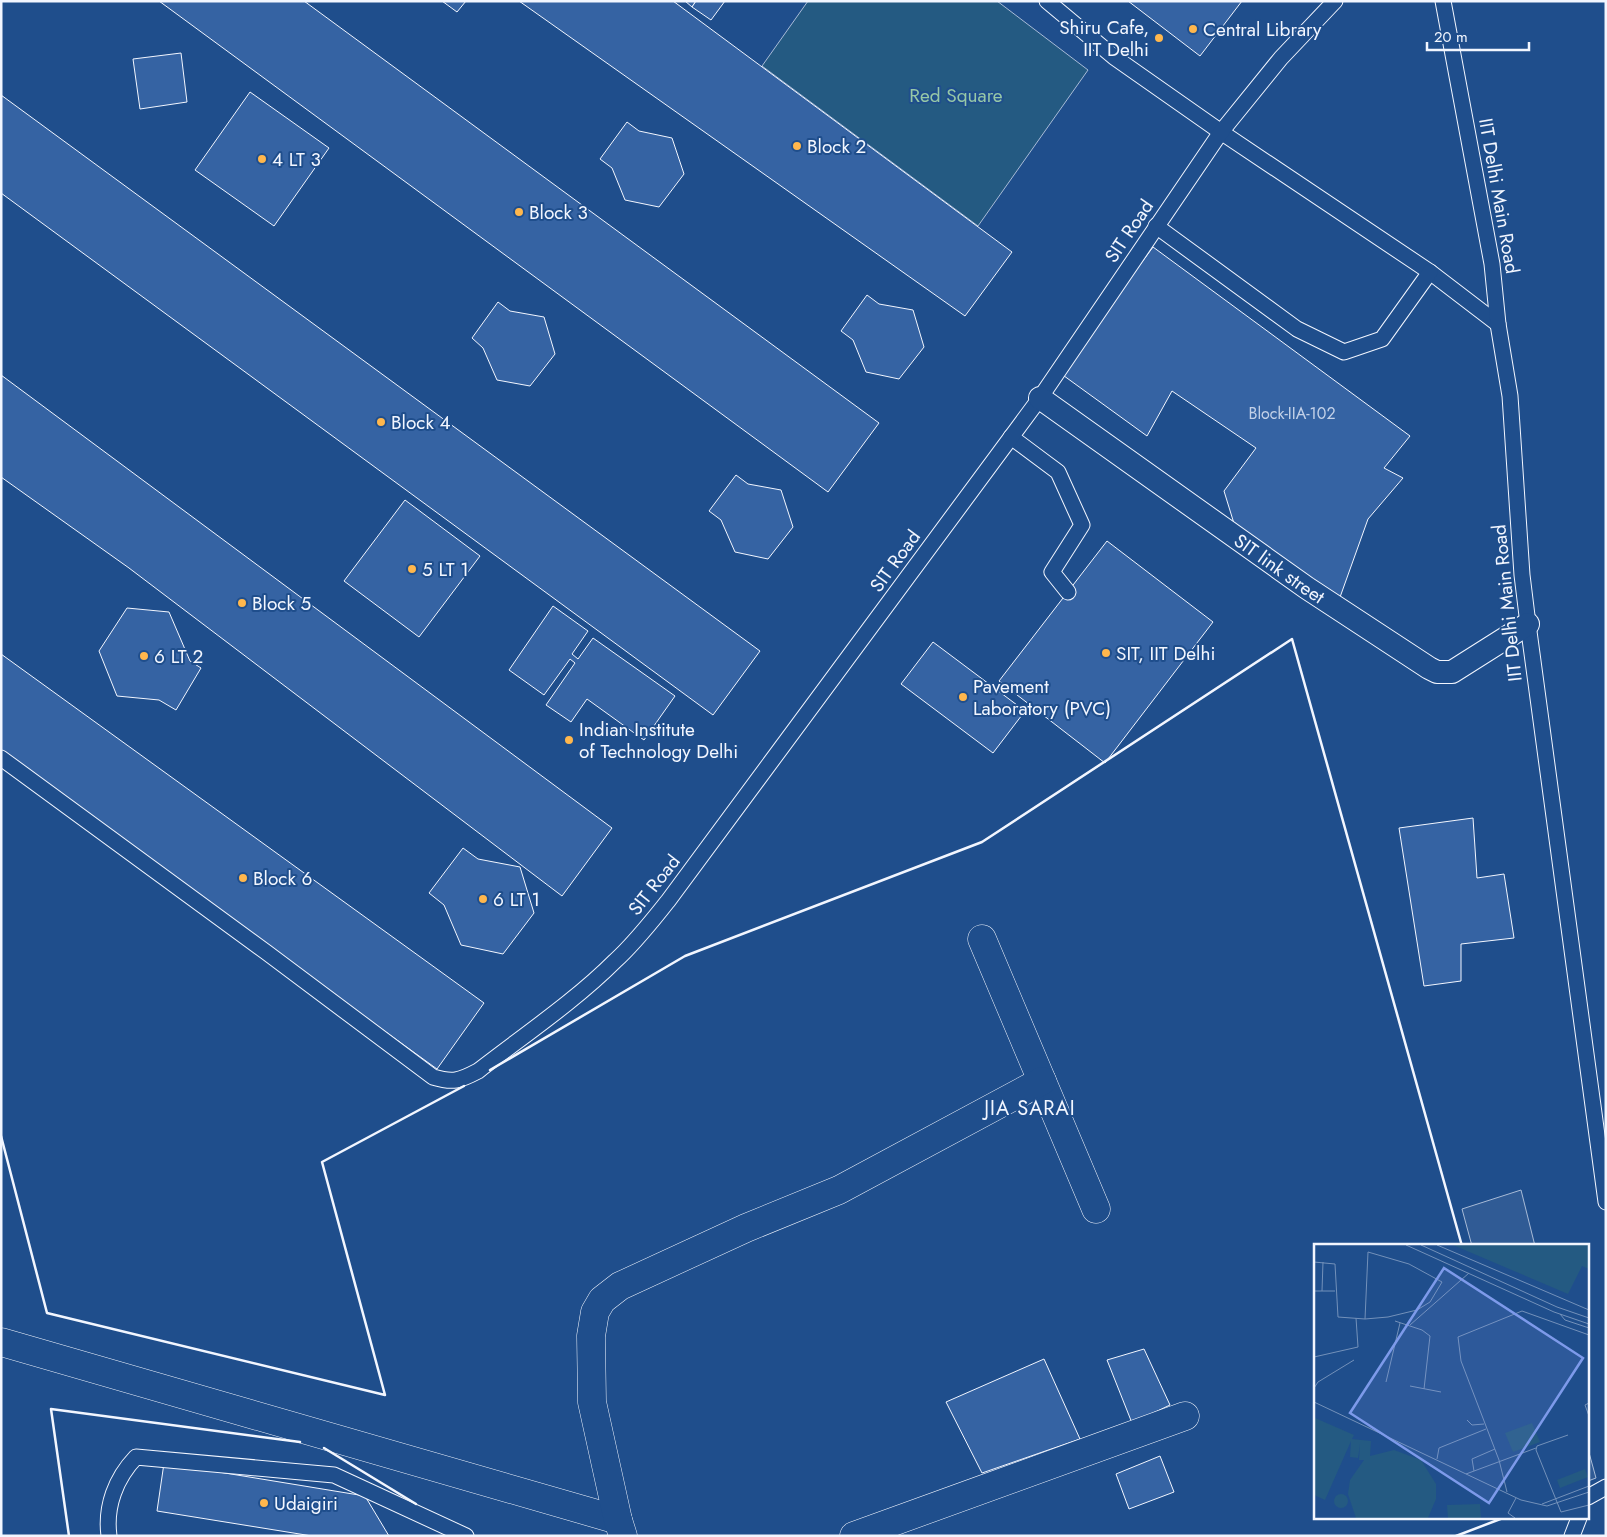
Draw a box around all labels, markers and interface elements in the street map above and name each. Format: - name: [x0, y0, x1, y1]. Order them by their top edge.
- place label: Shiru Cafe, IIT Delhi: [1059, 14, 1149, 63]
- place label: Central Library: [1203, 16, 1322, 43]
- scale bar: [1427, 20, 1530, 52]
- marker: Central Library: [1187, 23, 1199, 35]
- text: 20 m: [1434, 26, 1468, 48]
- marker: Shiru Cafe, IIT Delhi: [1153, 32, 1165, 44]
- park label: Red Square: [909, 82, 1003, 109]
- street label: IIT Delhi Main Road: [1472, 116, 1526, 276]
- place label: Block 2: [807, 133, 866, 160]
- marker: Block 2: [791, 140, 803, 152]
- place label: 4 LT 3: [272, 146, 321, 173]
- marker: 4 LT 3: [256, 153, 268, 165]
- street label: SIT Road: [1098, 194, 1160, 268]
- place label: Block 3: [529, 199, 588, 226]
- marker: Block 3: [513, 206, 525, 218]
- house number: Block-IIA-102: [1248, 402, 1336, 425]
- place label: Block 4: [391, 409, 451, 436]
- marker: Block 4: [375, 416, 387, 428]
- street label: IIT Delhi Main Road: [1485, 523, 1529, 683]
- street label: SIT Road: [863, 525, 927, 597]
- street label: SIT link street: [1229, 527, 1331, 610]
- place label: 5 LT 1: [422, 556, 469, 583]
- marker: 5 LT 1: [406, 563, 418, 575]
- place label: Block 5: [252, 590, 311, 617]
- marker: Block 5: [236, 597, 248, 609]
- place label: SIT, IIT Delhi: [1116, 640, 1215, 667]
- place label: 6 LT 2: [154, 643, 203, 670]
- marker: SIT, IIT Delhi: [1100, 647, 1112, 659]
- marker: 6 LT 2: [138, 650, 150, 662]
- place label: Pavement Laboratory (PVC): [973, 673, 1111, 722]
- marker: Pavement Laboratory (PVC): [957, 691, 969, 703]
- place label: Indian Institute of Technology Delhi: [579, 716, 738, 765]
- marker: Indian Institute of Technology Delhi: [563, 734, 575, 746]
- street label: SIT Road: [622, 849, 686, 921]
- place label: Block 6: [253, 865, 312, 892]
- marker: Block 6: [237, 872, 249, 884]
- place label: 6 LT 1: [493, 886, 540, 913]
- marker: 6 LT 1: [477, 893, 489, 905]
- district label: JIA SARAI: [981, 1094, 1076, 1123]
- inset map: [1314, 1244, 1590, 1520]
- place label: Udaigiri: [274, 1490, 338, 1517]
- marker: Udaigiri: [258, 1497, 270, 1509]

